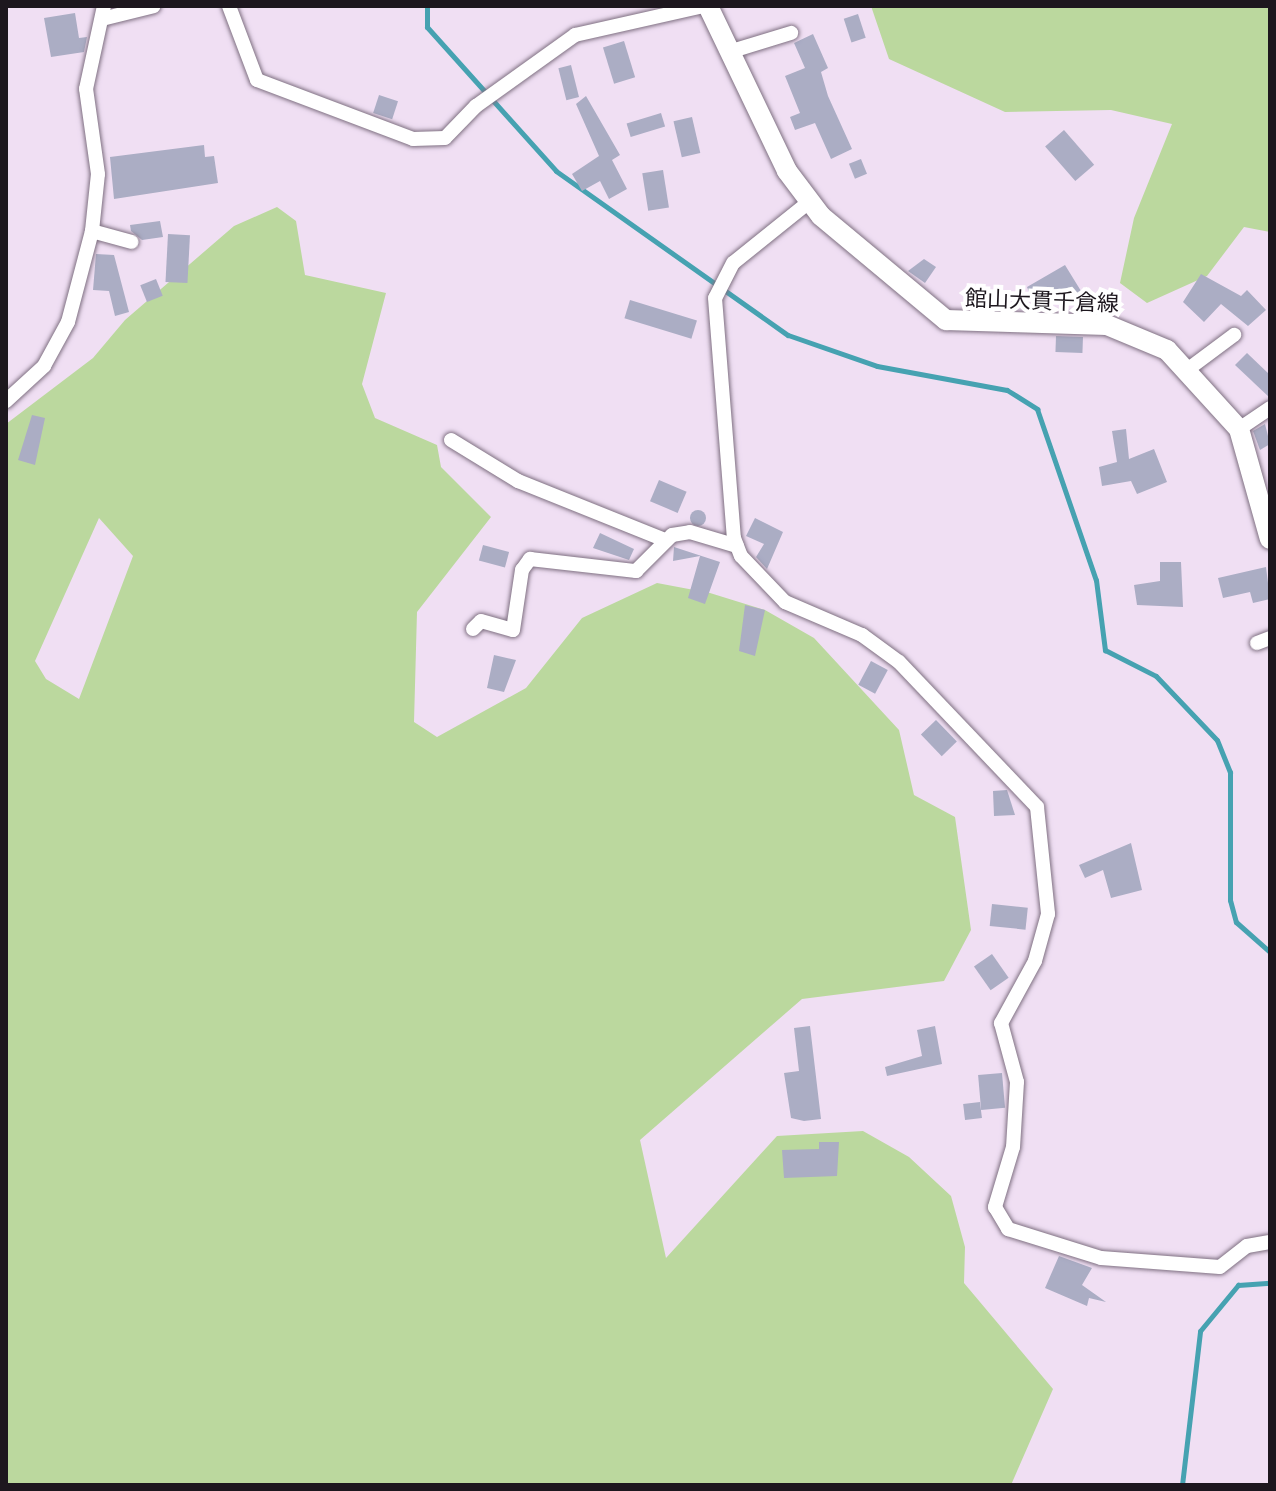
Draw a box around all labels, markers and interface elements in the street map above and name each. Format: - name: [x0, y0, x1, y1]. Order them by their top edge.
- street label: 館山大貫千倉線: [965, 285, 1119, 317]

